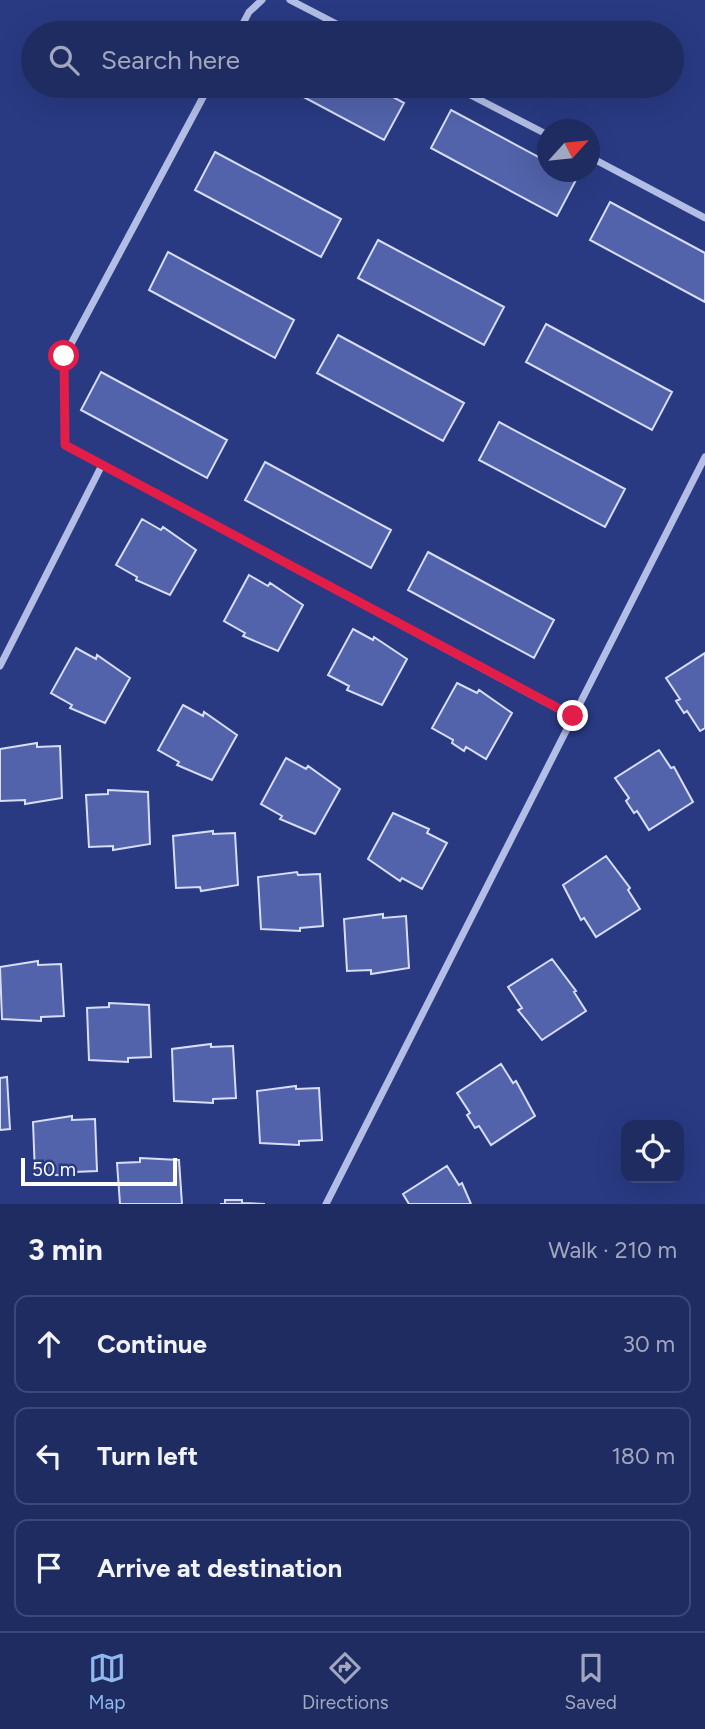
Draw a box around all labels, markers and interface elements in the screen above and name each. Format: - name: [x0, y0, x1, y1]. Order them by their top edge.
- search box: [21, 21, 684, 98]
- icon: search: [45, 41, 83, 79]
- text: Search here: [101, 44, 240, 76]
- north arrow: [537, 119, 600, 182]
- route start: [48, 340, 79, 371]
- route end: [557, 700, 588, 731]
- map controls: [621, 1120, 684, 1183]
- button: locate: [621, 1120, 684, 1183]
- scale bar: [21, 1155, 177, 1187]
- text: 50 m: [32, 1158, 76, 1181]
- text: 3 min: [28, 1231, 103, 1268]
- text: Walk · 210 m: [548, 1236, 677, 1264]
- icon: ahead: [30, 1325, 68, 1363]
- text: Continue: [97, 1328, 207, 1360]
- text: 30 m: [622, 1330, 675, 1358]
- icon: left: [30, 1437, 68, 1475]
- text: Turn left: [97, 1440, 198, 1472]
- text: 180 m: [611, 1442, 675, 1470]
- icon: arrive: [30, 1549, 68, 1587]
- text: Arrive at destination: [97, 1552, 342, 1584]
- tab: Map: [88, 1649, 126, 1714]
- tab: Directions: [302, 1649, 389, 1714]
- tab: Saved: [565, 1649, 617, 1714]

